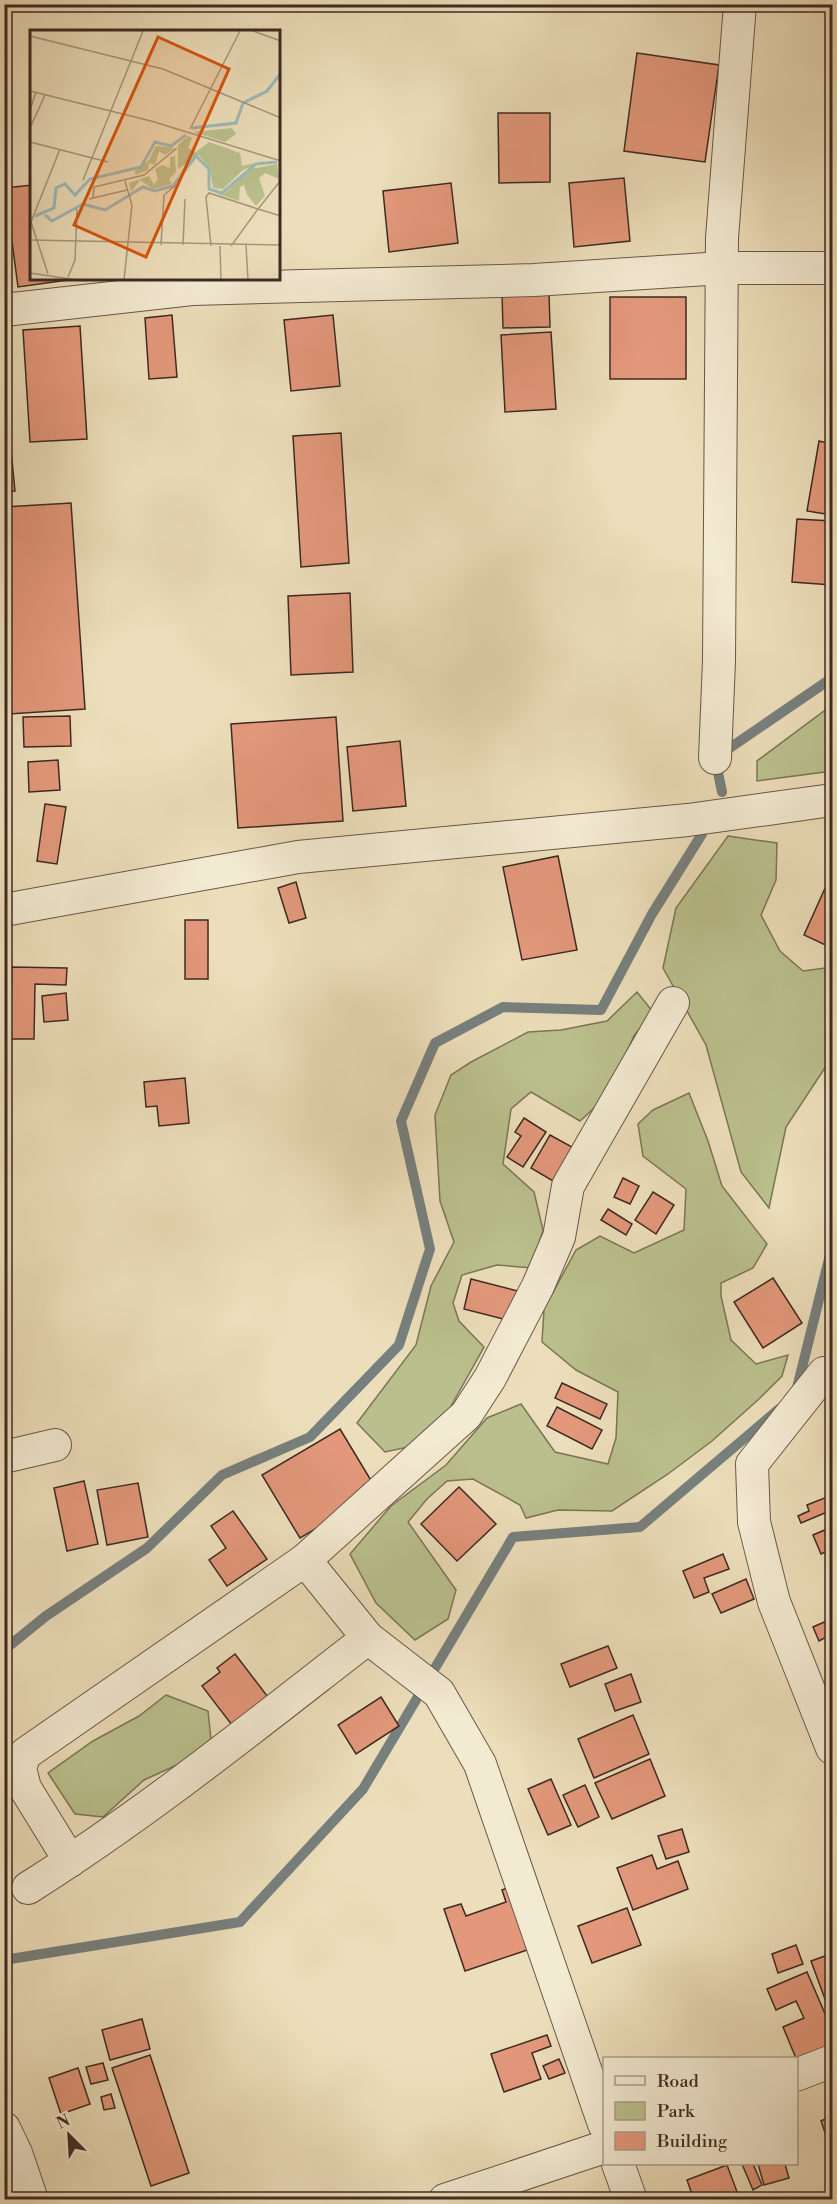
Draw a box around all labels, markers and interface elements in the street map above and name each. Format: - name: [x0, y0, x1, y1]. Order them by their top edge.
- inset map: [30, 30, 280, 280]
- legend: [603, 2057, 798, 2165]
- text: Road: [657, 2070, 700, 2093]
- text: Park: [657, 2100, 696, 2123]
- north arrow: [39, 2105, 99, 2165]
- text: N: [53, 2110, 73, 2134]
- text: Building: [656, 2130, 728, 2153]

